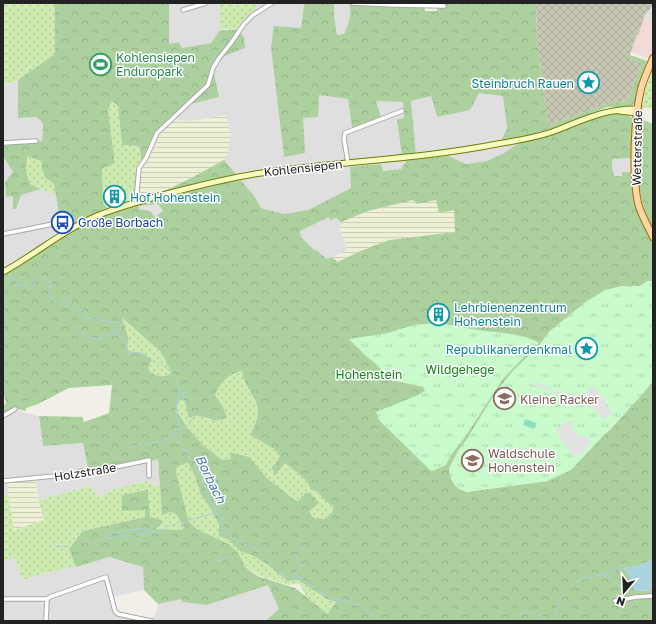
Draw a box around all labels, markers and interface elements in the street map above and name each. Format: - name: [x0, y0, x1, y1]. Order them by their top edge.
- place label: Kohlensiepen Enduropark: [116, 50, 195, 79]
- sports icon: Kohlensiepen Enduropark: [87, 51, 113, 77]
- place icon: Steinbruch Rauen: [576, 70, 602, 96]
- place label: Steinbruch Rauen: [472, 76, 574, 91]
- street label: Wetterstraße: [629, 110, 645, 186]
- street label: Kohlensiepen: [263, 156, 343, 180]
- building icon: Hof Hohenstein: [102, 184, 128, 210]
- place label: Hof Hohenstein: [130, 190, 220, 205]
- bus stop icon: Große Borbach: [49, 209, 75, 235]
- place label: Große Borbach: [78, 215, 163, 230]
- place label: Lehrbienenzentrum Hohenstein: [454, 300, 567, 329]
- building icon: Lehrbienenzentrum Hohenstein: [425, 301, 451, 327]
- place icon: Republikanerdenkmal: [574, 336, 600, 362]
- place label: Republikanerdenkmal: [446, 342, 572, 357]
- park label: Wildgehege: [426, 362, 494, 377]
- park label: Hohenstein: [336, 367, 402, 382]
- school or university icon: Kleine Racker: [491, 386, 517, 412]
- place label: Kleine Racker: [520, 392, 599, 407]
- place label: Waldschule Hohenstein: [488, 446, 555, 475]
- school or university icon: Waldschule Hohenstein: [459, 447, 485, 473]
- water label: Borbach: [192, 452, 230, 507]
- street label: Holzstraße: [53, 460, 117, 484]
- north arrow: [604, 572, 644, 612]
- text: N: [615, 594, 627, 609]

